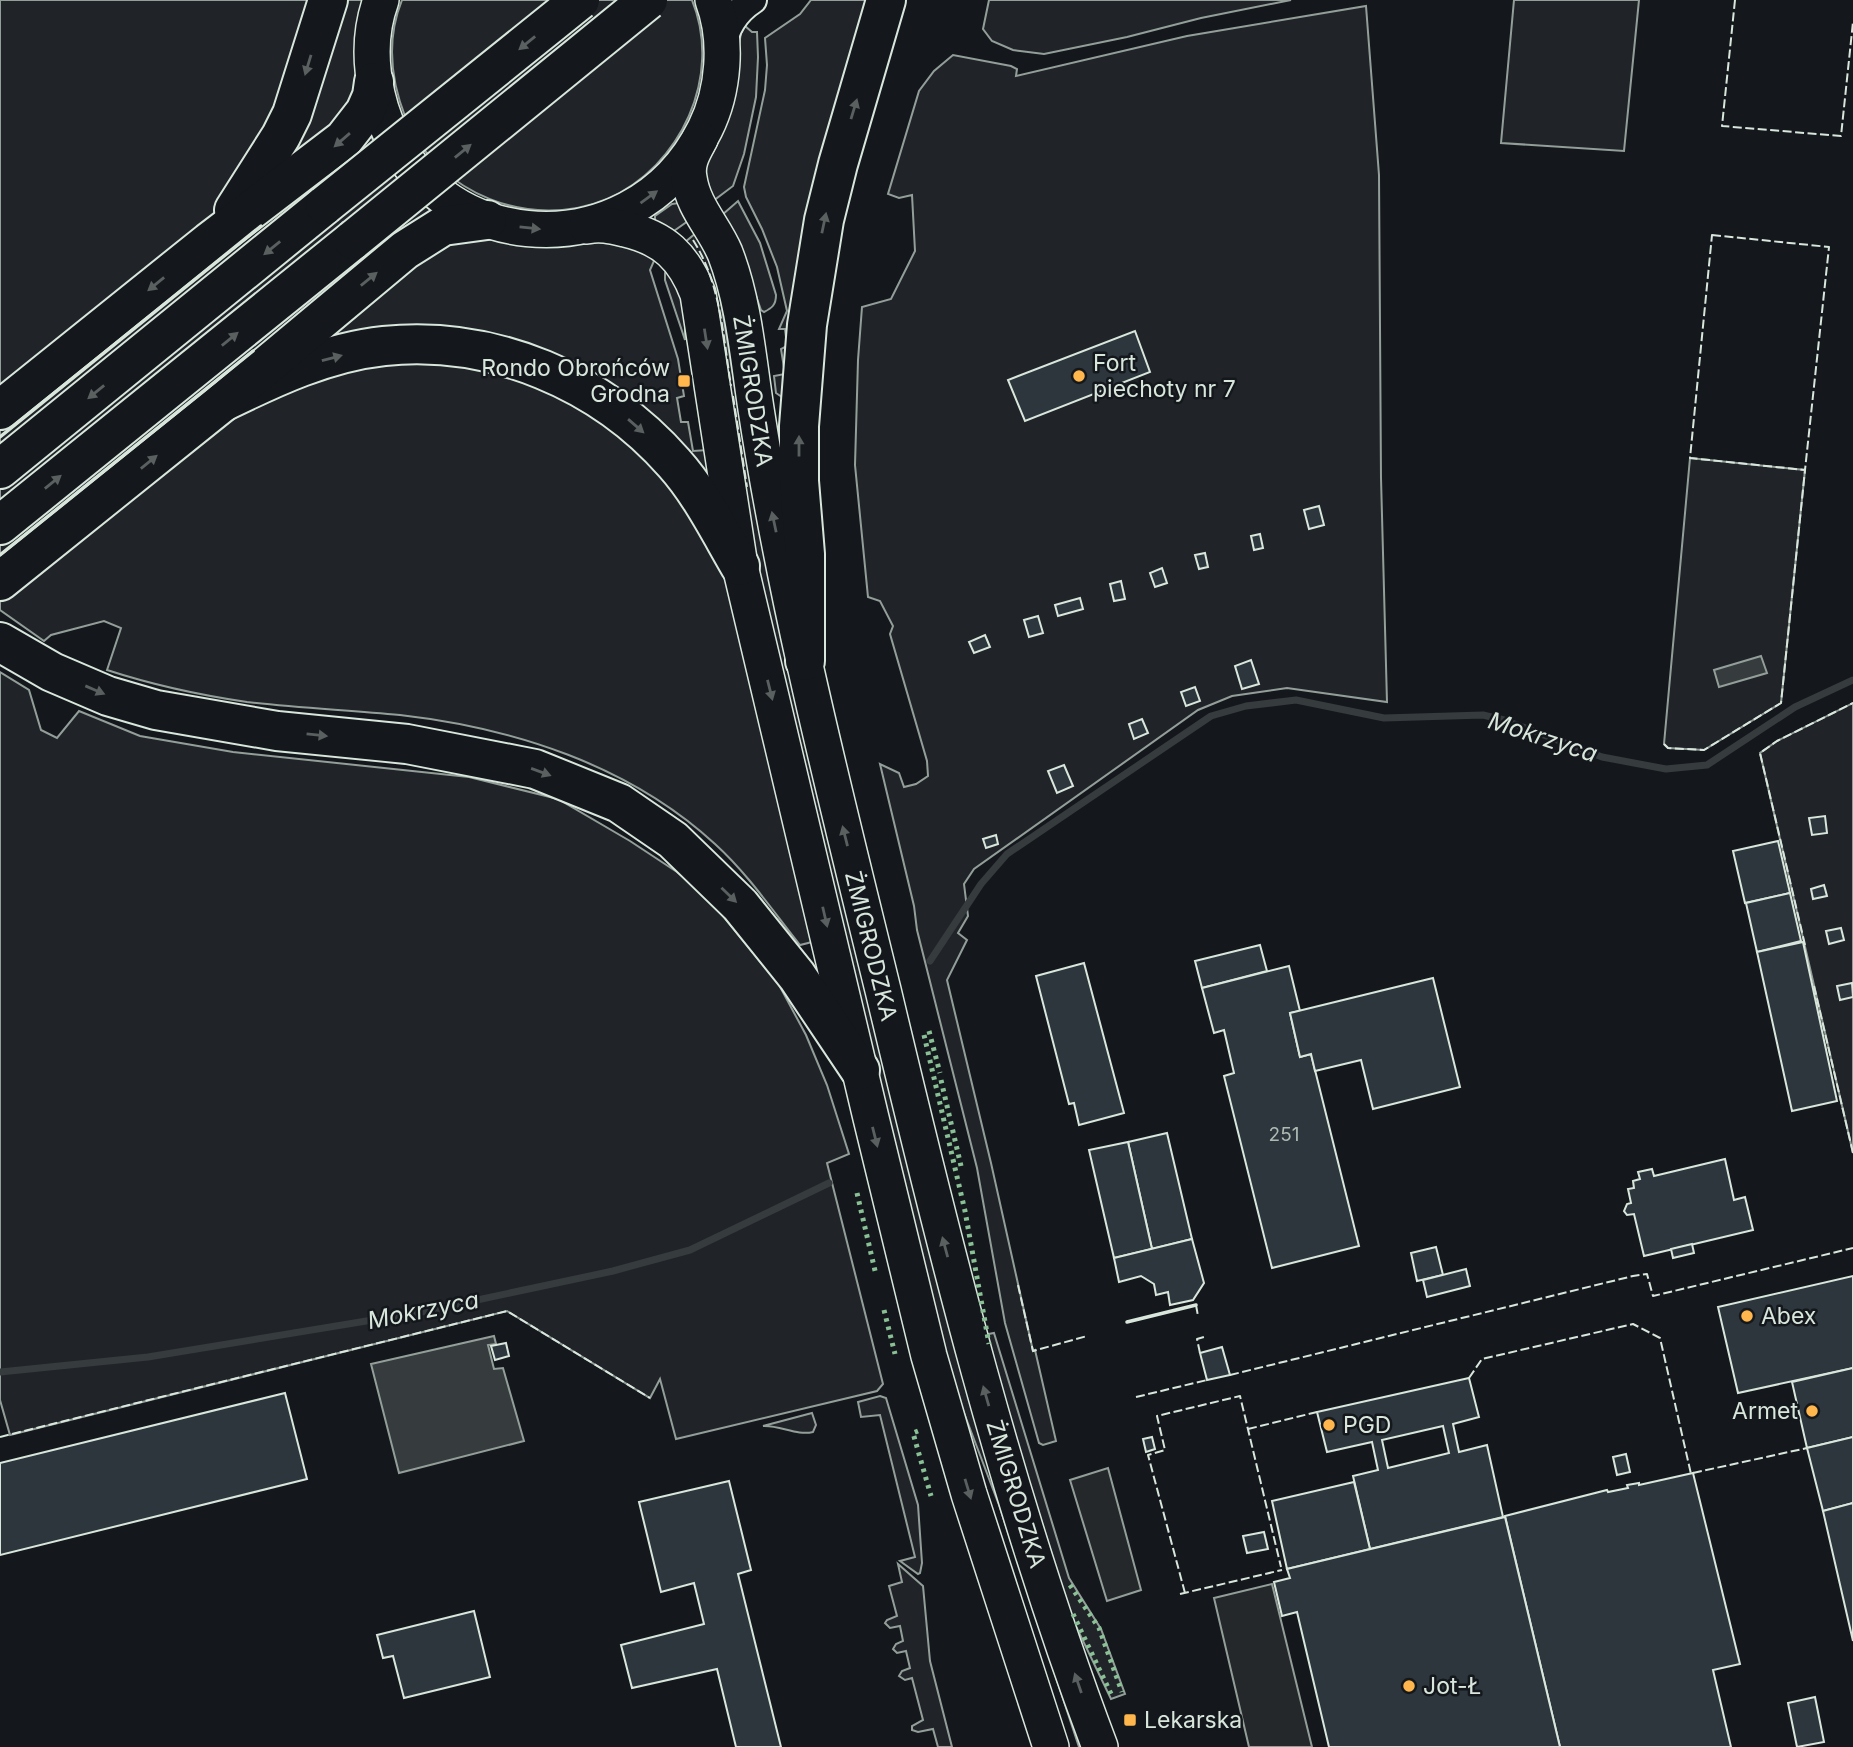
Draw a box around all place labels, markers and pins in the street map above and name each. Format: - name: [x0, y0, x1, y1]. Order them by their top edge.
- place label: Fort piechoty nr 7: [1093, 349, 1236, 403]
- place label: Rondo Obrońców Grodna: [481, 354, 670, 408]
- marker: Fort piechoty nr 7: [1071, 368, 1087, 384]
- marker: Rondo Obrońców Grodna: [676, 373, 692, 389]
- place label: Abex: [1761, 1302, 1816, 1330]
- marker: Abex: [1739, 1308, 1755, 1324]
- place label: Armet: [1732, 1397, 1798, 1425]
- marker: Armet: [1804, 1403, 1820, 1419]
- place label: PGD: [1343, 1411, 1391, 1439]
- marker: PGD: [1321, 1417, 1337, 1433]
- place label: Jot-Ł: [1423, 1672, 1481, 1700]
- marker: Jot-Ł: [1401, 1678, 1417, 1694]
- place label: Lekarska: [1144, 1706, 1242, 1734]
- marker: Lekarska: [1122, 1712, 1138, 1728]

